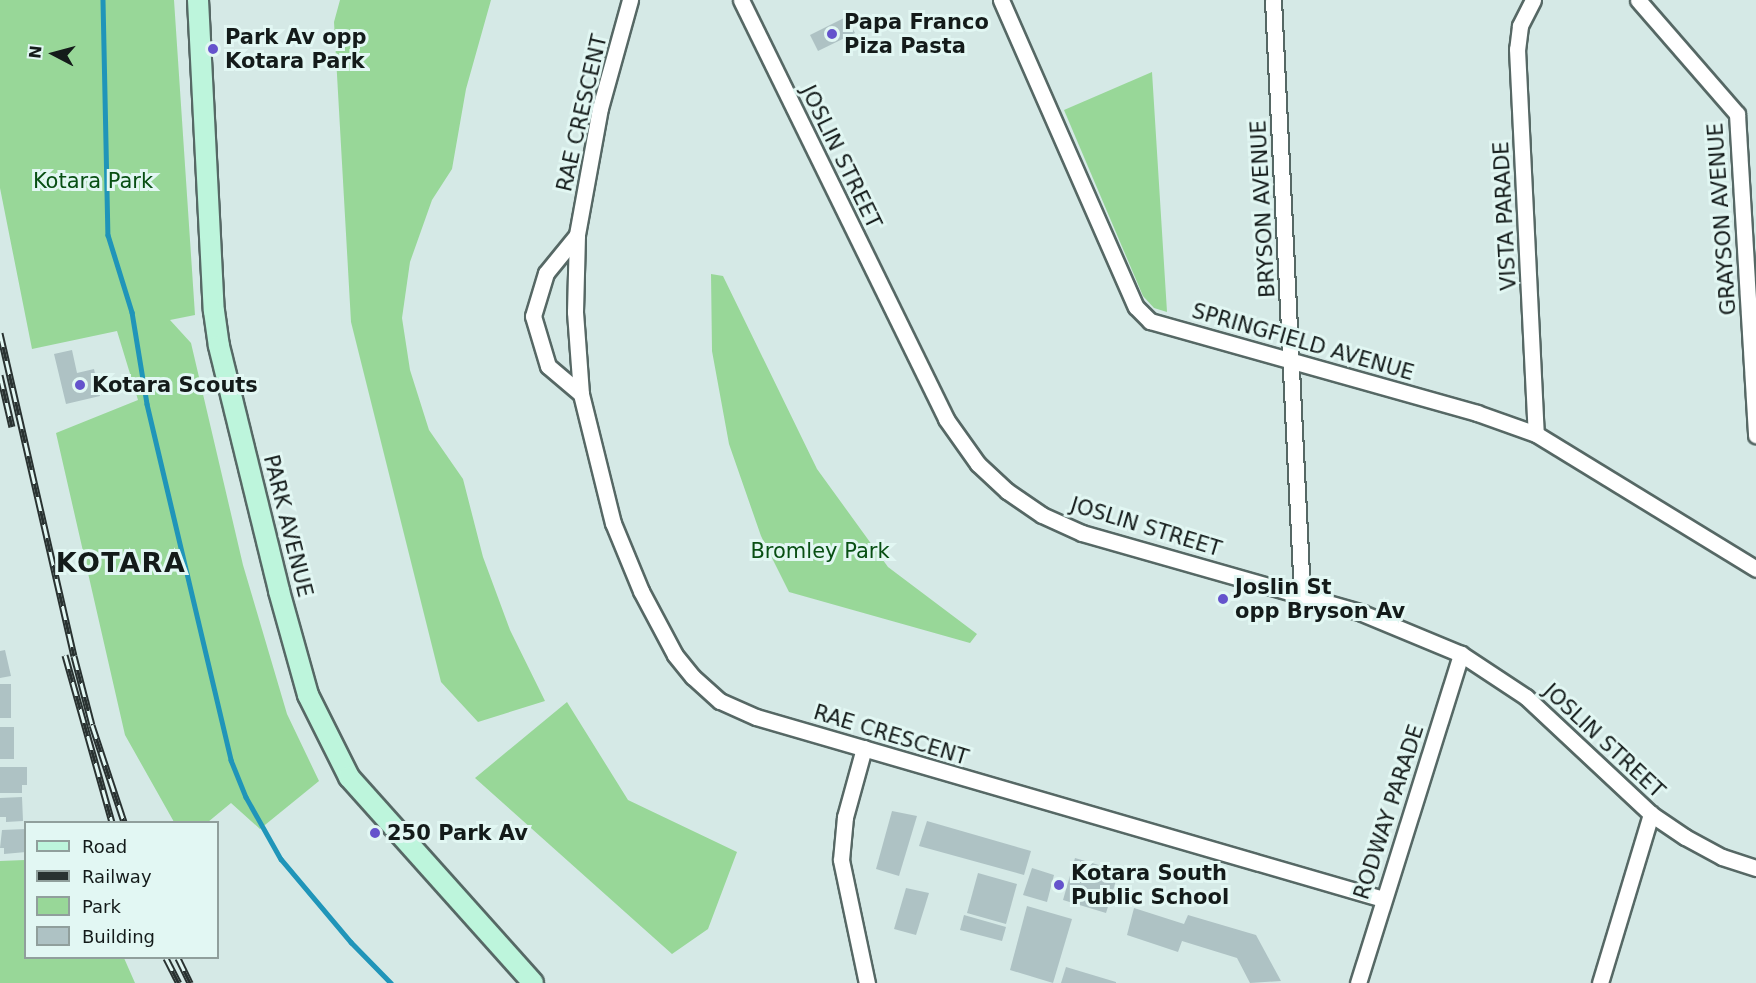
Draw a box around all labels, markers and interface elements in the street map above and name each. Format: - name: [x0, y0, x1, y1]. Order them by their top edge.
- place label: Papa Franco Piza Pasta: [844, 9, 989, 59]
- north arrow: [24, 24, 84, 84]
- place label: Park Av opp Kotara Park: [225, 24, 367, 74]
- marker: Papa Franco Piza Pasta: [825, 27, 839, 41]
- street label: RAE CRESCENT: [552, 32, 612, 194]
- marker: Park Av opp Kotara Park: [206, 42, 220, 56]
- text: N: [25, 44, 46, 60]
- street label: JOSLIN STREET: [795, 81, 887, 233]
- street label: BRYSON AVENUE: [1246, 120, 1280, 298]
- street label: GRAYSON AVENUE: [1703, 122, 1741, 316]
- street label: VISTA PARADE: [1489, 141, 1521, 291]
- park label: Kotara Park: [33, 168, 153, 194]
- street label: SPRINGFIELD AVENUE: [1189, 298, 1417, 386]
- place label: Kotara Scouts: [92, 372, 258, 398]
- marker: Kotara Scouts: [73, 378, 87, 392]
- street label: PARK AVENUE: [258, 452, 318, 600]
- street label: JOSLIN STREET: [1068, 492, 1224, 562]
- park label: Bromley Park: [750, 538, 890, 564]
- district label: KOTARA: [56, 547, 186, 579]
- place label: Joslin St opp Bryson Av: [1235, 574, 1405, 624]
- marker: Joslin St opp Bryson Av: [1216, 592, 1230, 606]
- street label: JOSLIN STREET: [1538, 678, 1670, 804]
- street label: RAE CRESCENT: [811, 700, 971, 770]
- street label: RODWAY PARADE: [1349, 721, 1429, 903]
- place label: 250 Park Av: [387, 820, 528, 846]
- legend: [24, 821, 219, 959]
- marker: 250 Park Av: [368, 826, 382, 840]
- text: Road: [82, 836, 127, 857]
- place label: Kotara South Public School: [1071, 860, 1229, 910]
- text: Railway: [82, 866, 152, 887]
- marker: Kotara South Public School: [1052, 878, 1066, 892]
- text: Park: [82, 896, 121, 917]
- text: Building: [82, 926, 155, 947]

